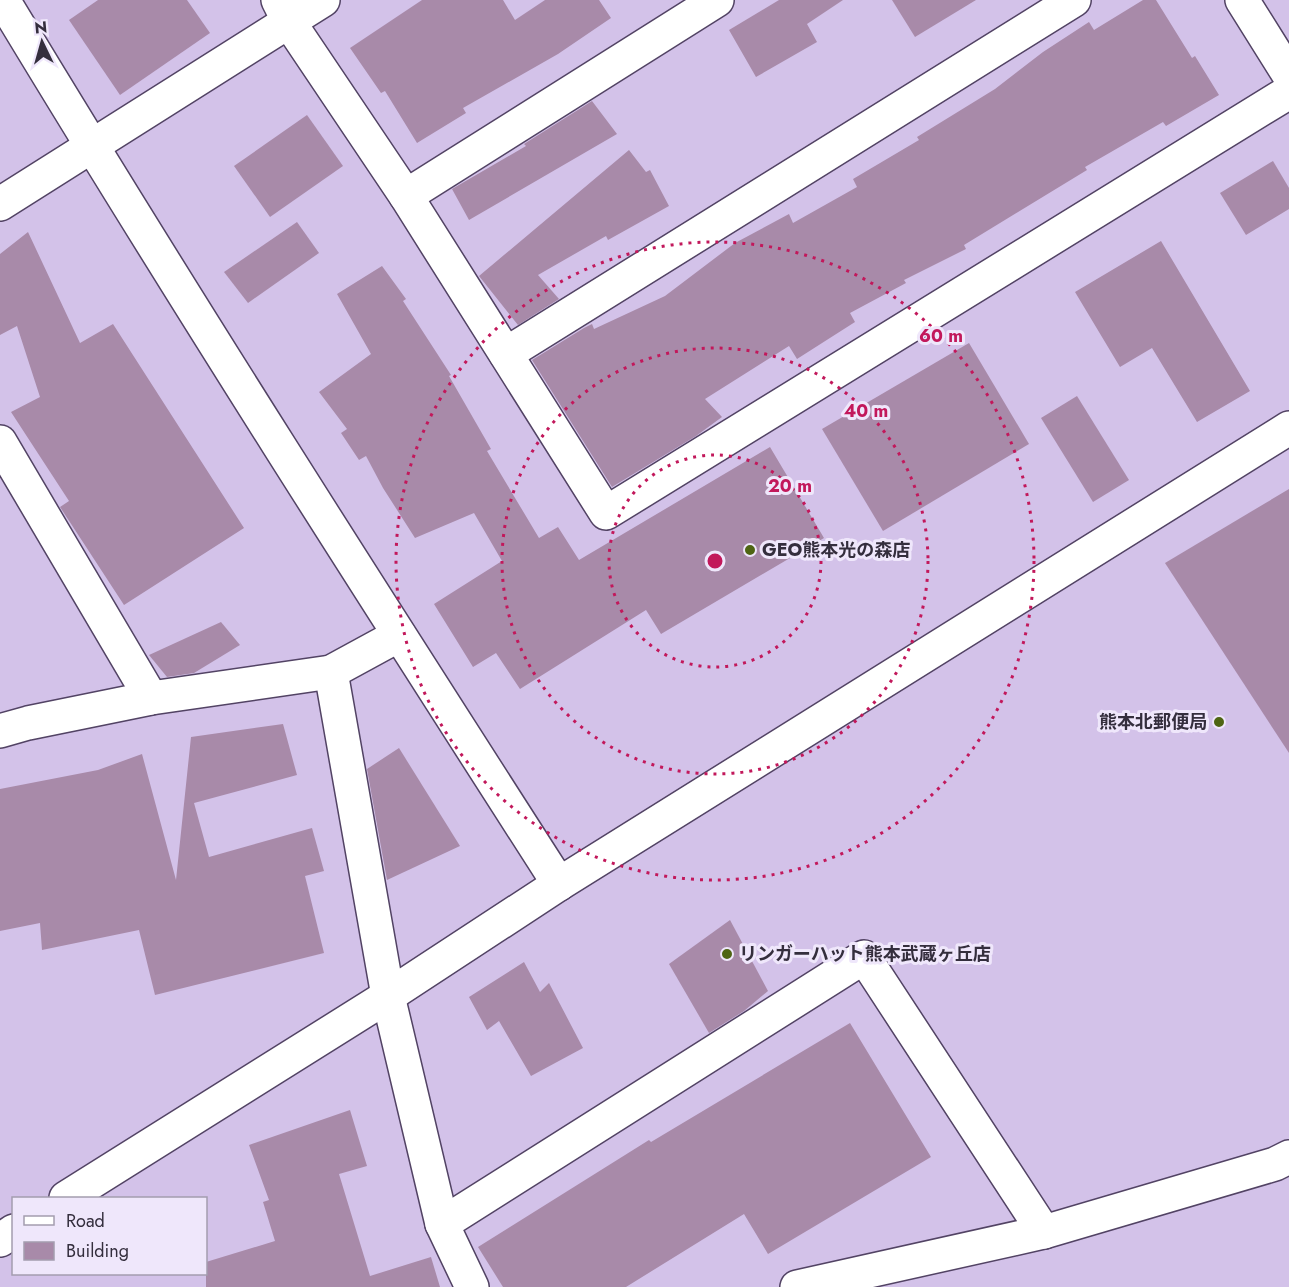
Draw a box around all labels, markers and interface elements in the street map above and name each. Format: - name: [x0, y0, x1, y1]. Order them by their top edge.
- north arrow: [12, 12, 72, 72]
- text: N: [33, 16, 48, 40]
- text: 60 m: [919, 323, 963, 349]
- text: 40 m: [844, 398, 888, 424]
- text: 20 m: [768, 473, 812, 499]
- place label: GEO熊本光の森店: [762, 537, 910, 563]
- marker: GEO熊本光の森店: [743, 543, 757, 557]
- centre of rings: [705, 551, 725, 571]
- place label: 熊本北郵便局: [1099, 709, 1207, 735]
- marker: 熊本北郵便局: [1212, 715, 1226, 729]
- place label: リンガーハット熊本武蔵ヶ丘店: [739, 941, 991, 967]
- marker: リンガーハット熊本武蔵ヶ丘店: [720, 947, 734, 961]
- legend: [12, 1197, 207, 1275]
- text: Road: [66, 1208, 105, 1234]
- text: Building: [66, 1238, 129, 1264]

